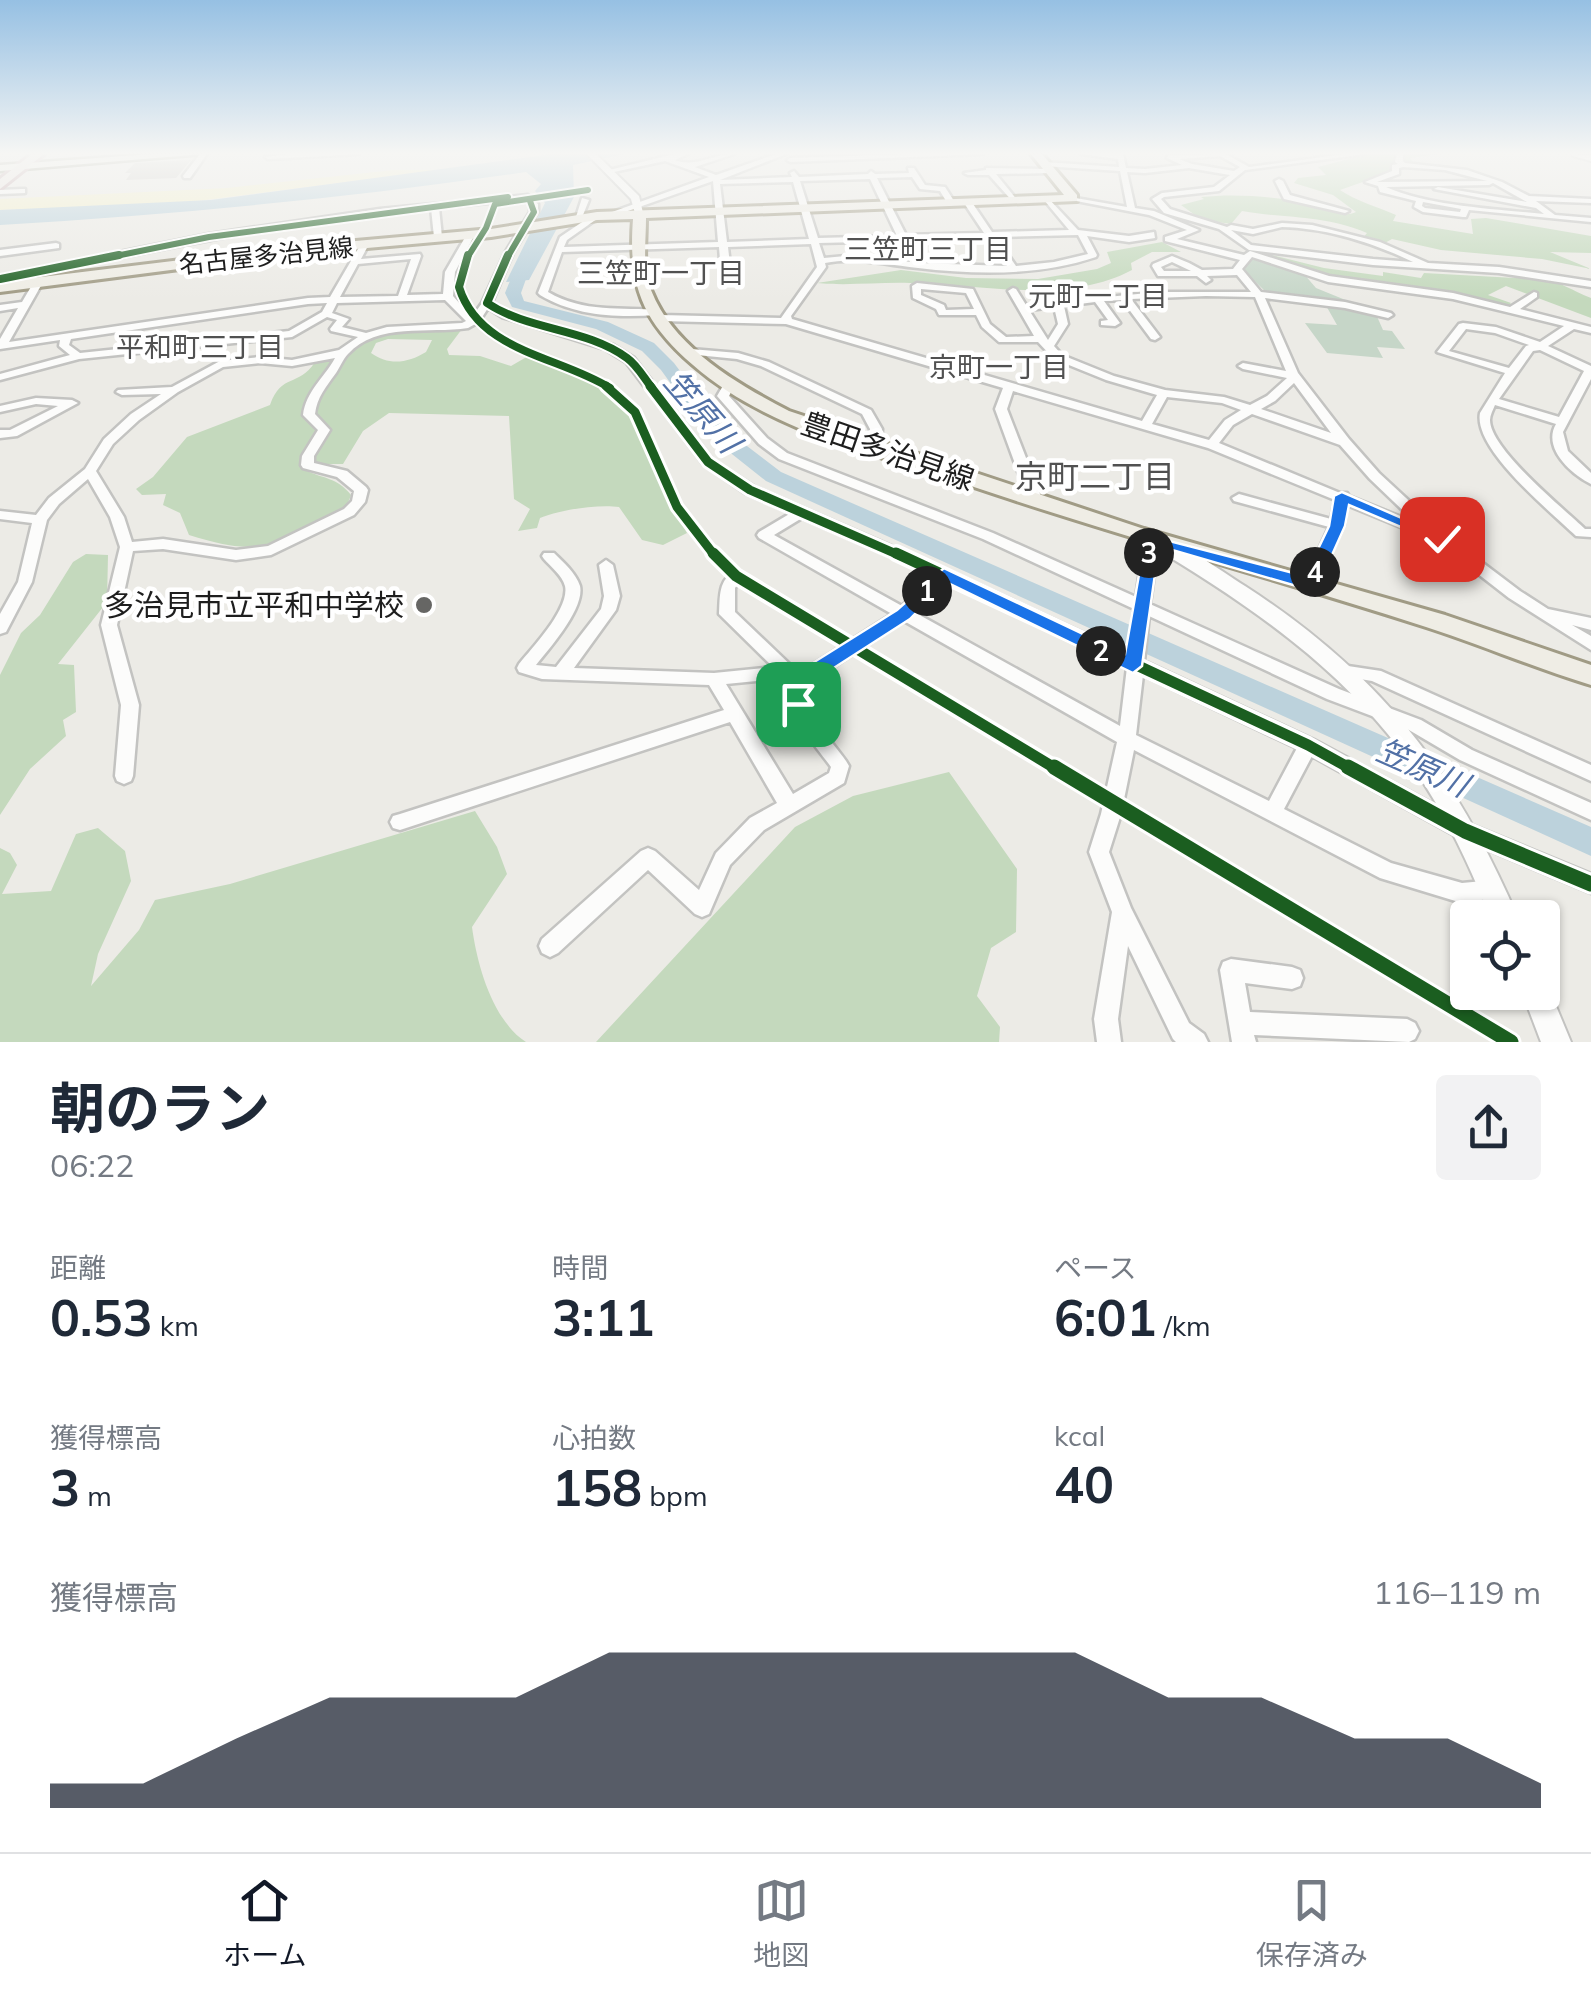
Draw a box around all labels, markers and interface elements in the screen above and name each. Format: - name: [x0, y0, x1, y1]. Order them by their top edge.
- street label: 名古屋多治見線: [177, 230, 355, 280]
- district label: 三笠町三丁目: [844, 231, 1012, 266]
- district label: 三笠町一丁目: [577, 255, 745, 290]
- district label: 元町一丁目: [1028, 278, 1168, 313]
- district label: 平和町三丁目: [116, 329, 284, 364]
- district label: 京町一丁目: [929, 349, 1069, 384]
- water label: 笠原川: [656, 362, 752, 463]
- street label: 豊田多治見線: [797, 404, 979, 498]
- district label: 京町二丁目: [1015, 456, 1175, 496]
- pin: [1400, 497, 1485, 582]
- icon: check: [1415, 512, 1470, 567]
- pin: 3: [1124, 528, 1174, 578]
- text: 3: [1141, 535, 1157, 570]
- pin: 4: [1290, 547, 1340, 597]
- text: 4: [1307, 554, 1323, 589]
- pin: 1: [902, 566, 952, 616]
- text: 1: [919, 573, 935, 608]
- place label: 多治見市立平和中学校: [104, 586, 404, 624]
- marker: 多治見市立平和中学校: [413, 594, 435, 616]
- pin: 2: [1076, 626, 1126, 676]
- text: 2: [1093, 633, 1109, 668]
- pin: [756, 662, 841, 747]
- icon: arrive: [771, 677, 826, 732]
- water label: 笠原川: [1371, 729, 1478, 806]
- map controls: [1450, 900, 1560, 1010]
- button: locate: [1450, 900, 1560, 1010]
- text: 朝のラン: [50, 1073, 270, 1142]
- button: share: [1436, 1075, 1541, 1180]
- text: 06:22: [50, 1145, 134, 1185]
- text: 距離: [50, 1250, 106, 1285]
- text: 時間: [552, 1250, 608, 1285]
- text: ペース: [1054, 1250, 1137, 1285]
- text: 0.53: [50, 1286, 152, 1349]
- text: 3:11: [552, 1286, 654, 1349]
- text: 6:01: [1054, 1286, 1156, 1349]
- text: km: [152, 1308, 199, 1343]
- text: /km: [1156, 1308, 1211, 1343]
- text: kcal: [1054, 1418, 1105, 1453]
- text: 獲得標高: [50, 1420, 162, 1455]
- text: 心拍数: [552, 1420, 636, 1455]
- text: 40: [1054, 1453, 1114, 1516]
- text: 3: [50, 1456, 80, 1519]
- text: 158: [552, 1456, 642, 1519]
- text: m: [80, 1478, 112, 1513]
- text: bpm: [642, 1478, 708, 1513]
- text: 116–119 m: [1373, 1572, 1541, 1612]
- text: 獲得標高: [50, 1577, 178, 1617]
- tab: ホーム: [223, 1873, 306, 1973]
- tab: 地図: [753, 1873, 809, 1973]
- tab: 保存済み: [1256, 1873, 1368, 1973]

